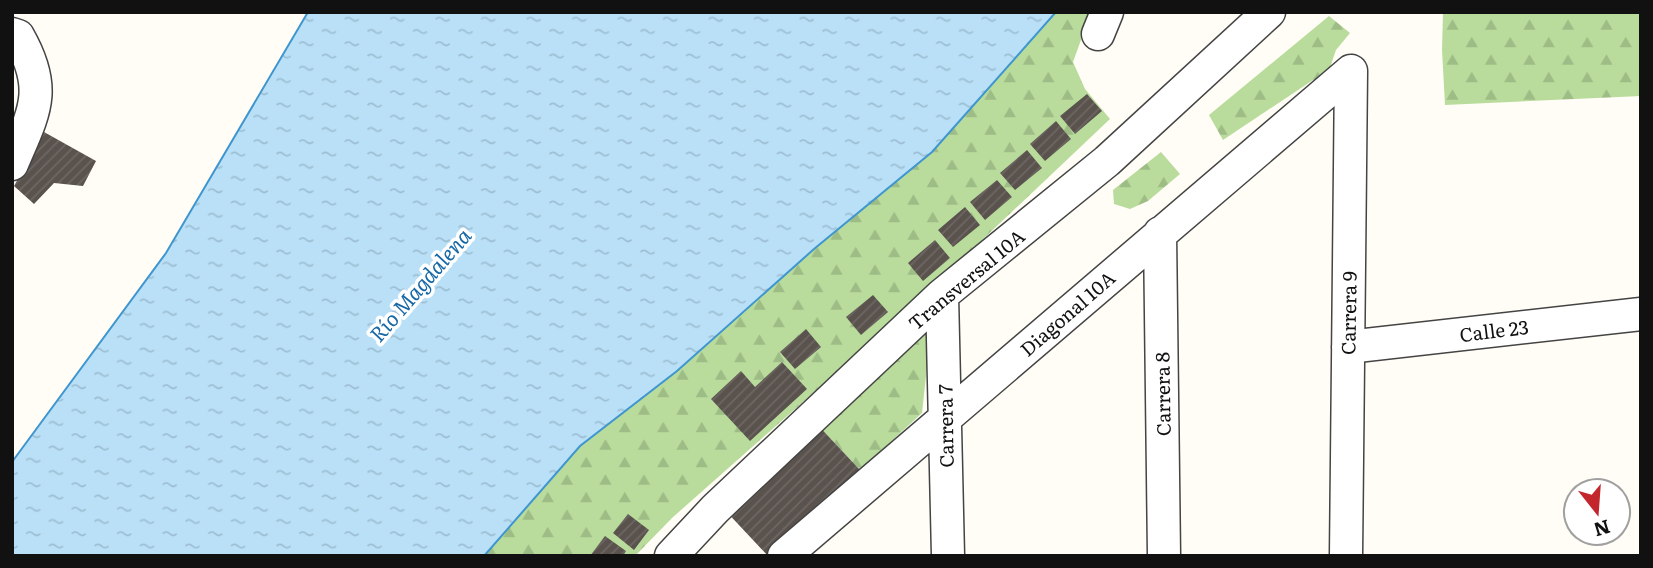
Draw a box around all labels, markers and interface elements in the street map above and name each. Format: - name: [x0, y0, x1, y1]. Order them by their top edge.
- water label: Río Magdalena: [361, 220, 477, 348]
- street label: Transversal 10A: [902, 222, 1030, 336]
- street label: Diagonal 10A: [1013, 264, 1121, 362]
- street label: Carrera 9: [1333, 271, 1363, 355]
- street label: Calle 23: [1458, 312, 1530, 348]
- street label: Carrera 8: [1147, 352, 1177, 436]
- street label: Carrera 7: [930, 384, 960, 468]
- north arrow: [1562, 477, 1632, 547]
- text: N: [1590, 513, 1614, 545]

